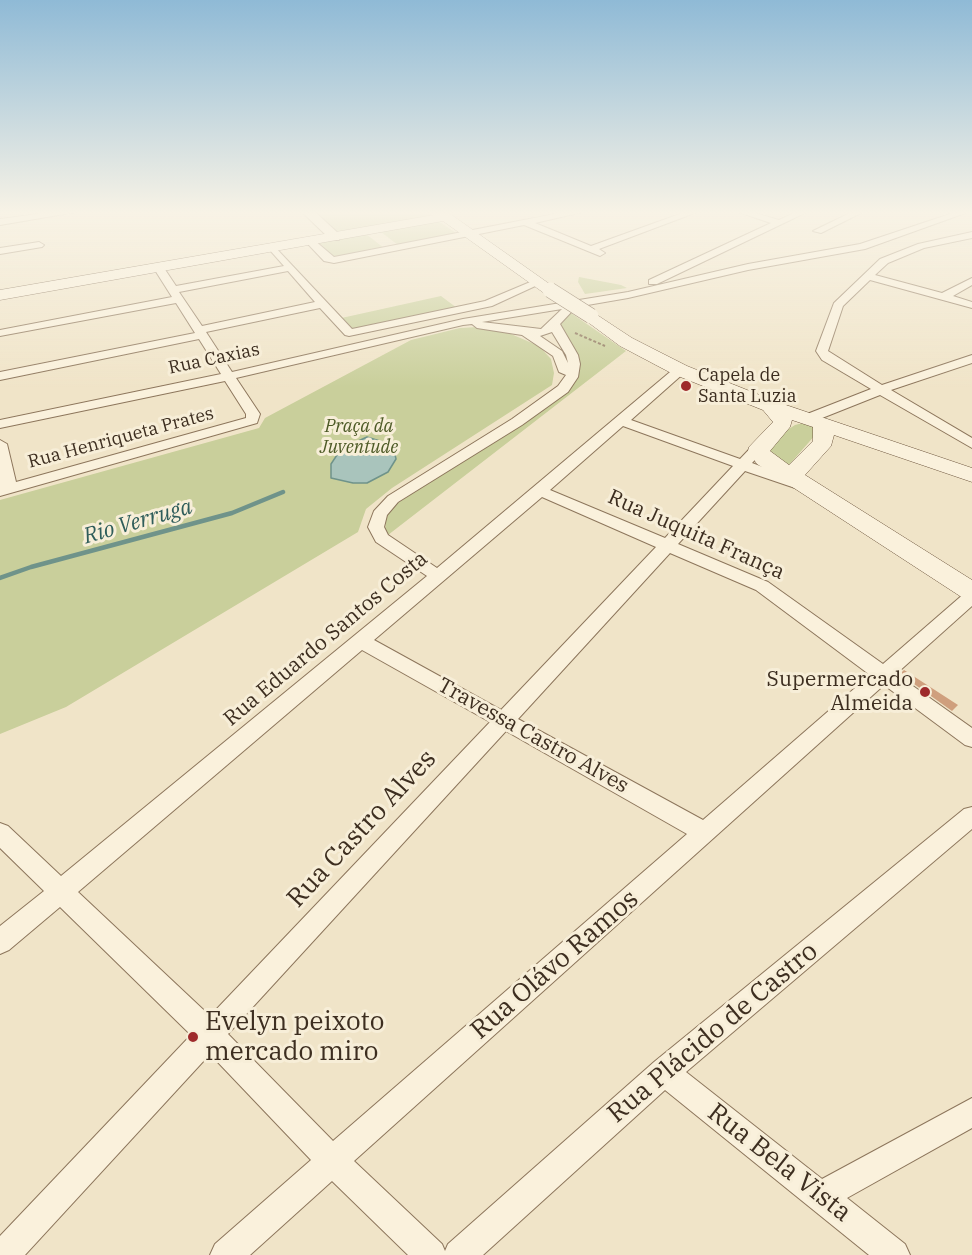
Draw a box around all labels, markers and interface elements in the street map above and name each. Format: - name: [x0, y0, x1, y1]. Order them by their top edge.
- street label: Rua Caxias: [166, 339, 262, 379]
- place label: Capela de Santa Luzia: [698, 365, 797, 407]
- marker: Capela de Santa Luzia: [679, 379, 693, 393]
- street label: Rua Henriqueta Prates: [26, 403, 216, 473]
- park label: Praça da Juventude: [320, 416, 398, 458]
- street label: Rua Juquita França: [604, 485, 788, 585]
- water label: Rio Verruga: [81, 494, 195, 550]
- street label: Rua Eduardo Santos Costa: [219, 546, 433, 732]
- place label: Supermercado Almeida: [767, 667, 913, 717]
- street label: Travessa Castro Alves: [433, 673, 633, 799]
- marker: Supermercado Almeida: [918, 685, 932, 699]
- street label: Rua Castro Alves: [281, 744, 443, 914]
- street label: Rua Olávo Ramos: [465, 884, 645, 1046]
- street label: Rua Plácido de Castro: [602, 936, 824, 1130]
- place label: Evelyn peixoto mercado miro: [205, 1006, 384, 1068]
- marker: Evelyn peixoto mercado miro: [186, 1030, 200, 1044]
- street label: Rua Bela Vista: [701, 1097, 857, 1229]

